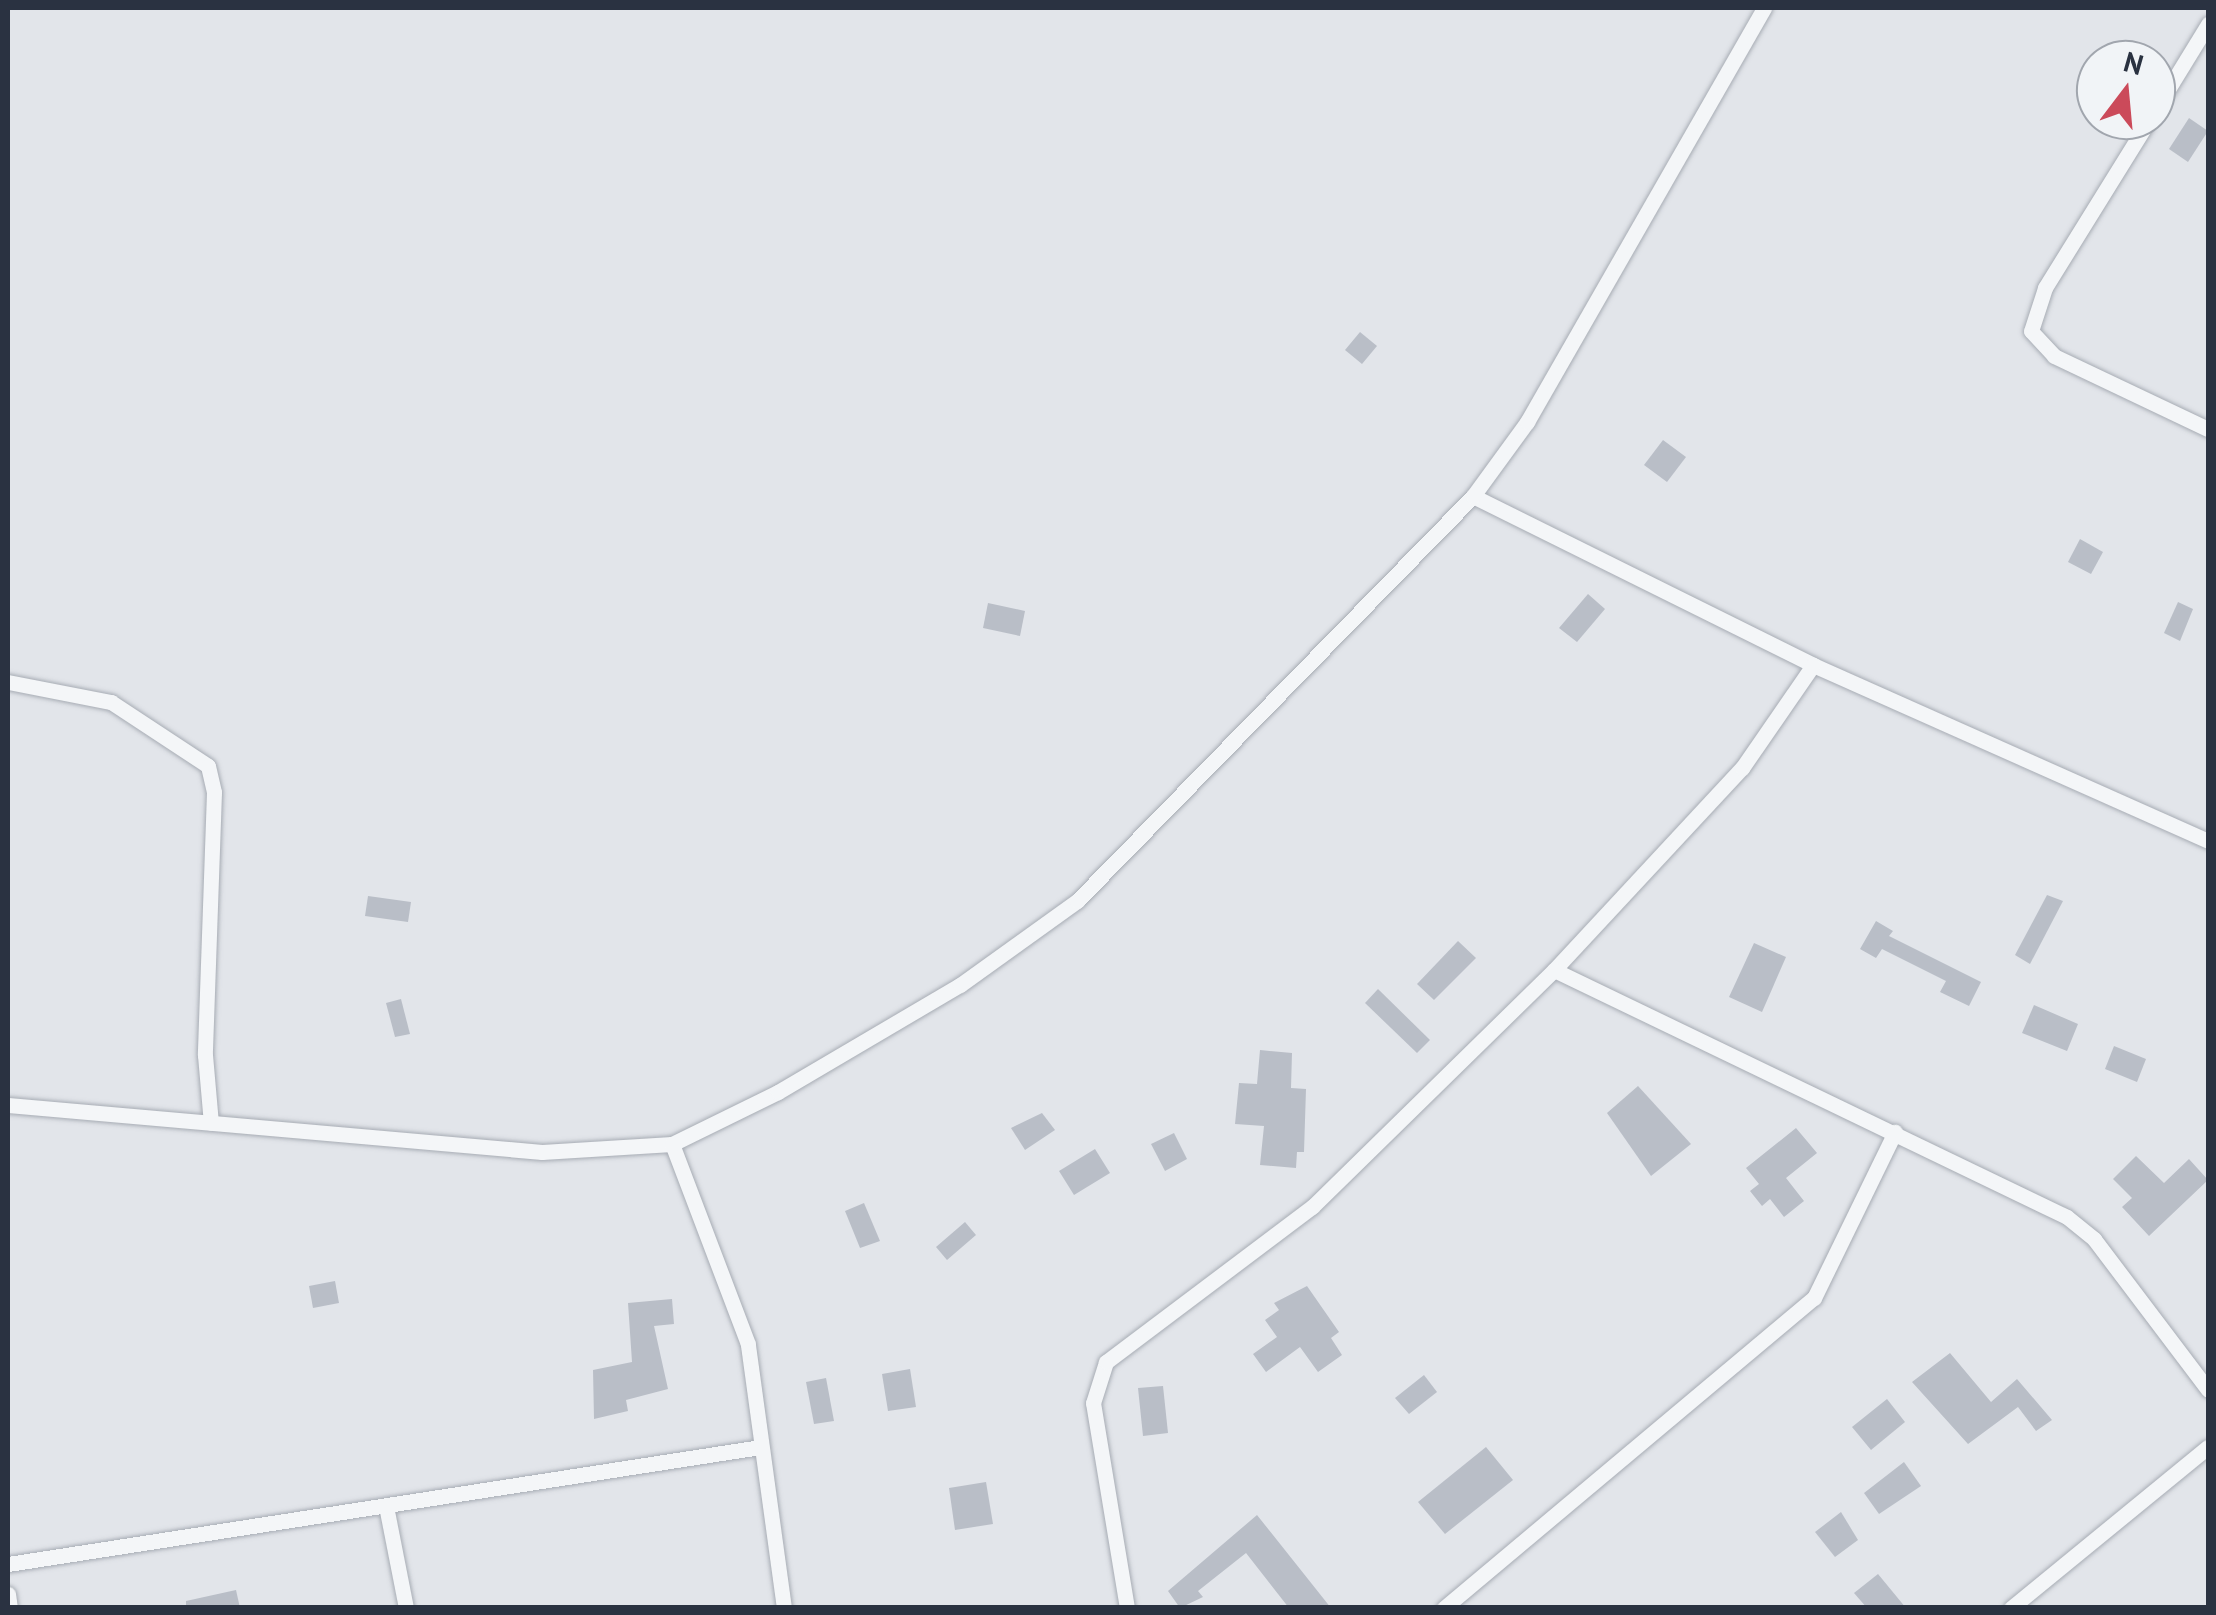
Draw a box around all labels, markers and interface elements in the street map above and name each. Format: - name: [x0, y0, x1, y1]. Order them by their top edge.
- north arrow: [2076, 40, 2176, 140]
- text: N: [2120, 42, 2148, 83]

